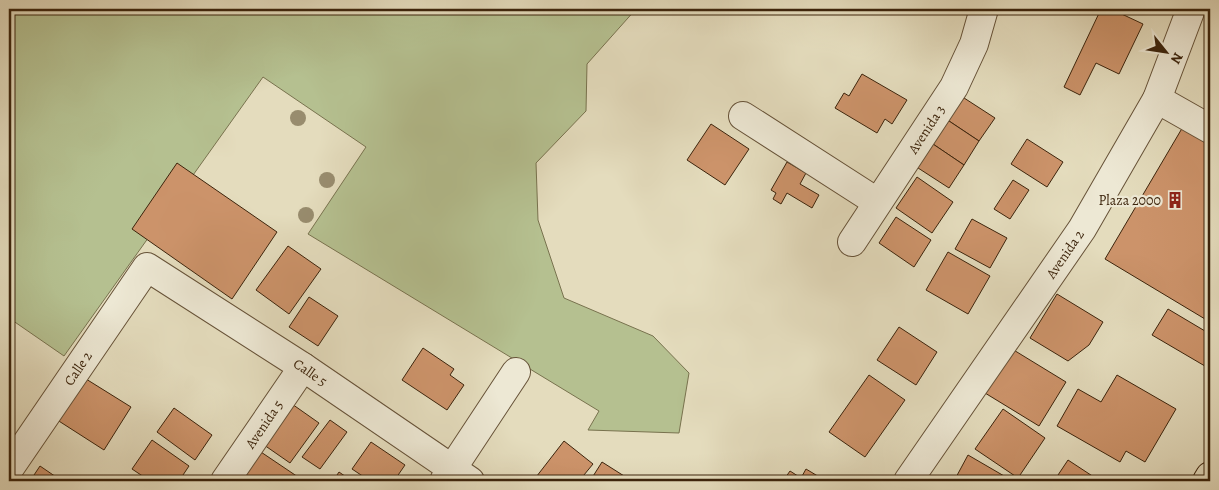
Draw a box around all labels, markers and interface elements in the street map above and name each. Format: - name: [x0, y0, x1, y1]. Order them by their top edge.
- north arrow: [1142, 28, 1192, 78]
- text: N: [1166, 49, 1188, 67]
- street label: Avenida 3: [903, 101, 949, 158]
- building icon: Plaza 2000: [1165, 190, 1185, 210]
- place label: Plaza 2000: [1099, 191, 1161, 210]
- street label: Avenida 2: [1041, 225, 1089, 283]
- street label: Calle 2: [59, 347, 97, 389]
- street label: Calle 5: [290, 354, 331, 390]
- street label: Avenida 5: [240, 396, 287, 453]

